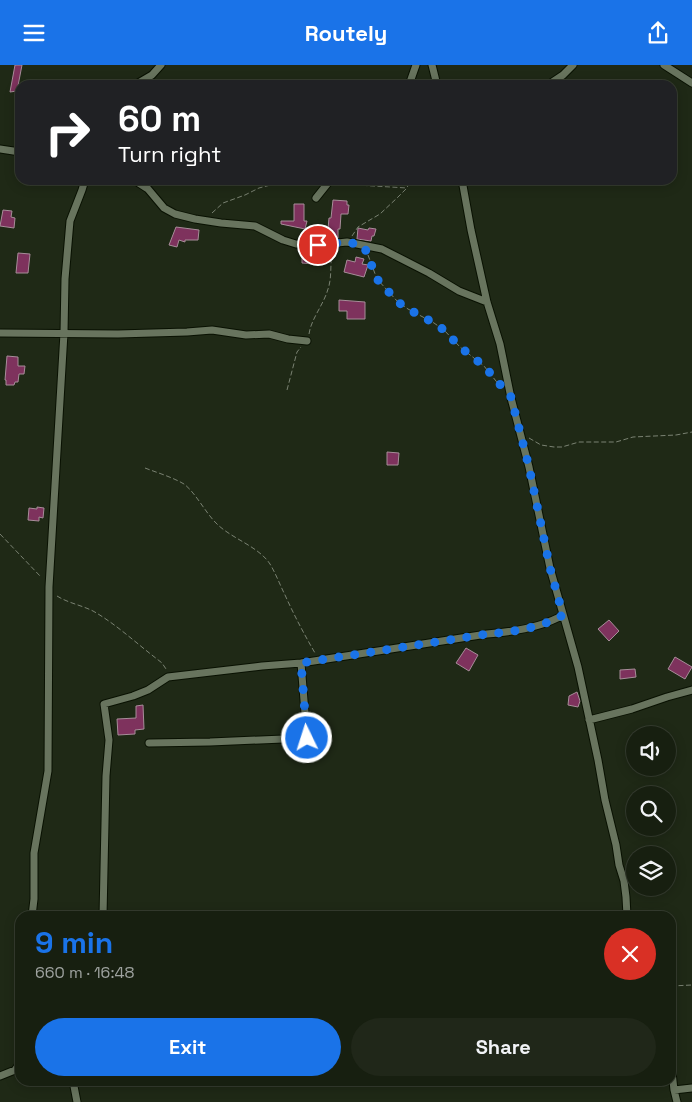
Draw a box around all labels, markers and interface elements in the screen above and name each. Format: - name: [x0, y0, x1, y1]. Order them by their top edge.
- icon: menu: [20, 19, 48, 47]
- text: Routely: [305, 19, 387, 47]
- icon: share: [644, 19, 672, 47]
- text: 60 m: [118, 97, 201, 141]
- icon: right: [35, 100, 100, 165]
- text: Turn right: [118, 140, 221, 168]
- pin: [297, 224, 339, 266]
- icon: arrive: [304, 231, 332, 259]
- position arrow: [280, 711, 332, 763]
- map controls: [626, 726, 676, 896]
- button: sound: [626, 726, 676, 776]
- button: search: [626, 786, 676, 836]
- button: layers: [626, 846, 676, 896]
- text: 9 min: [35, 923, 113, 962]
- button: close: [604, 928, 656, 980]
- text: 660 m · 16:48: [35, 962, 134, 983]
- button: Exit: [35, 1018, 341, 1076]
- button: Share: [351, 1018, 656, 1076]

